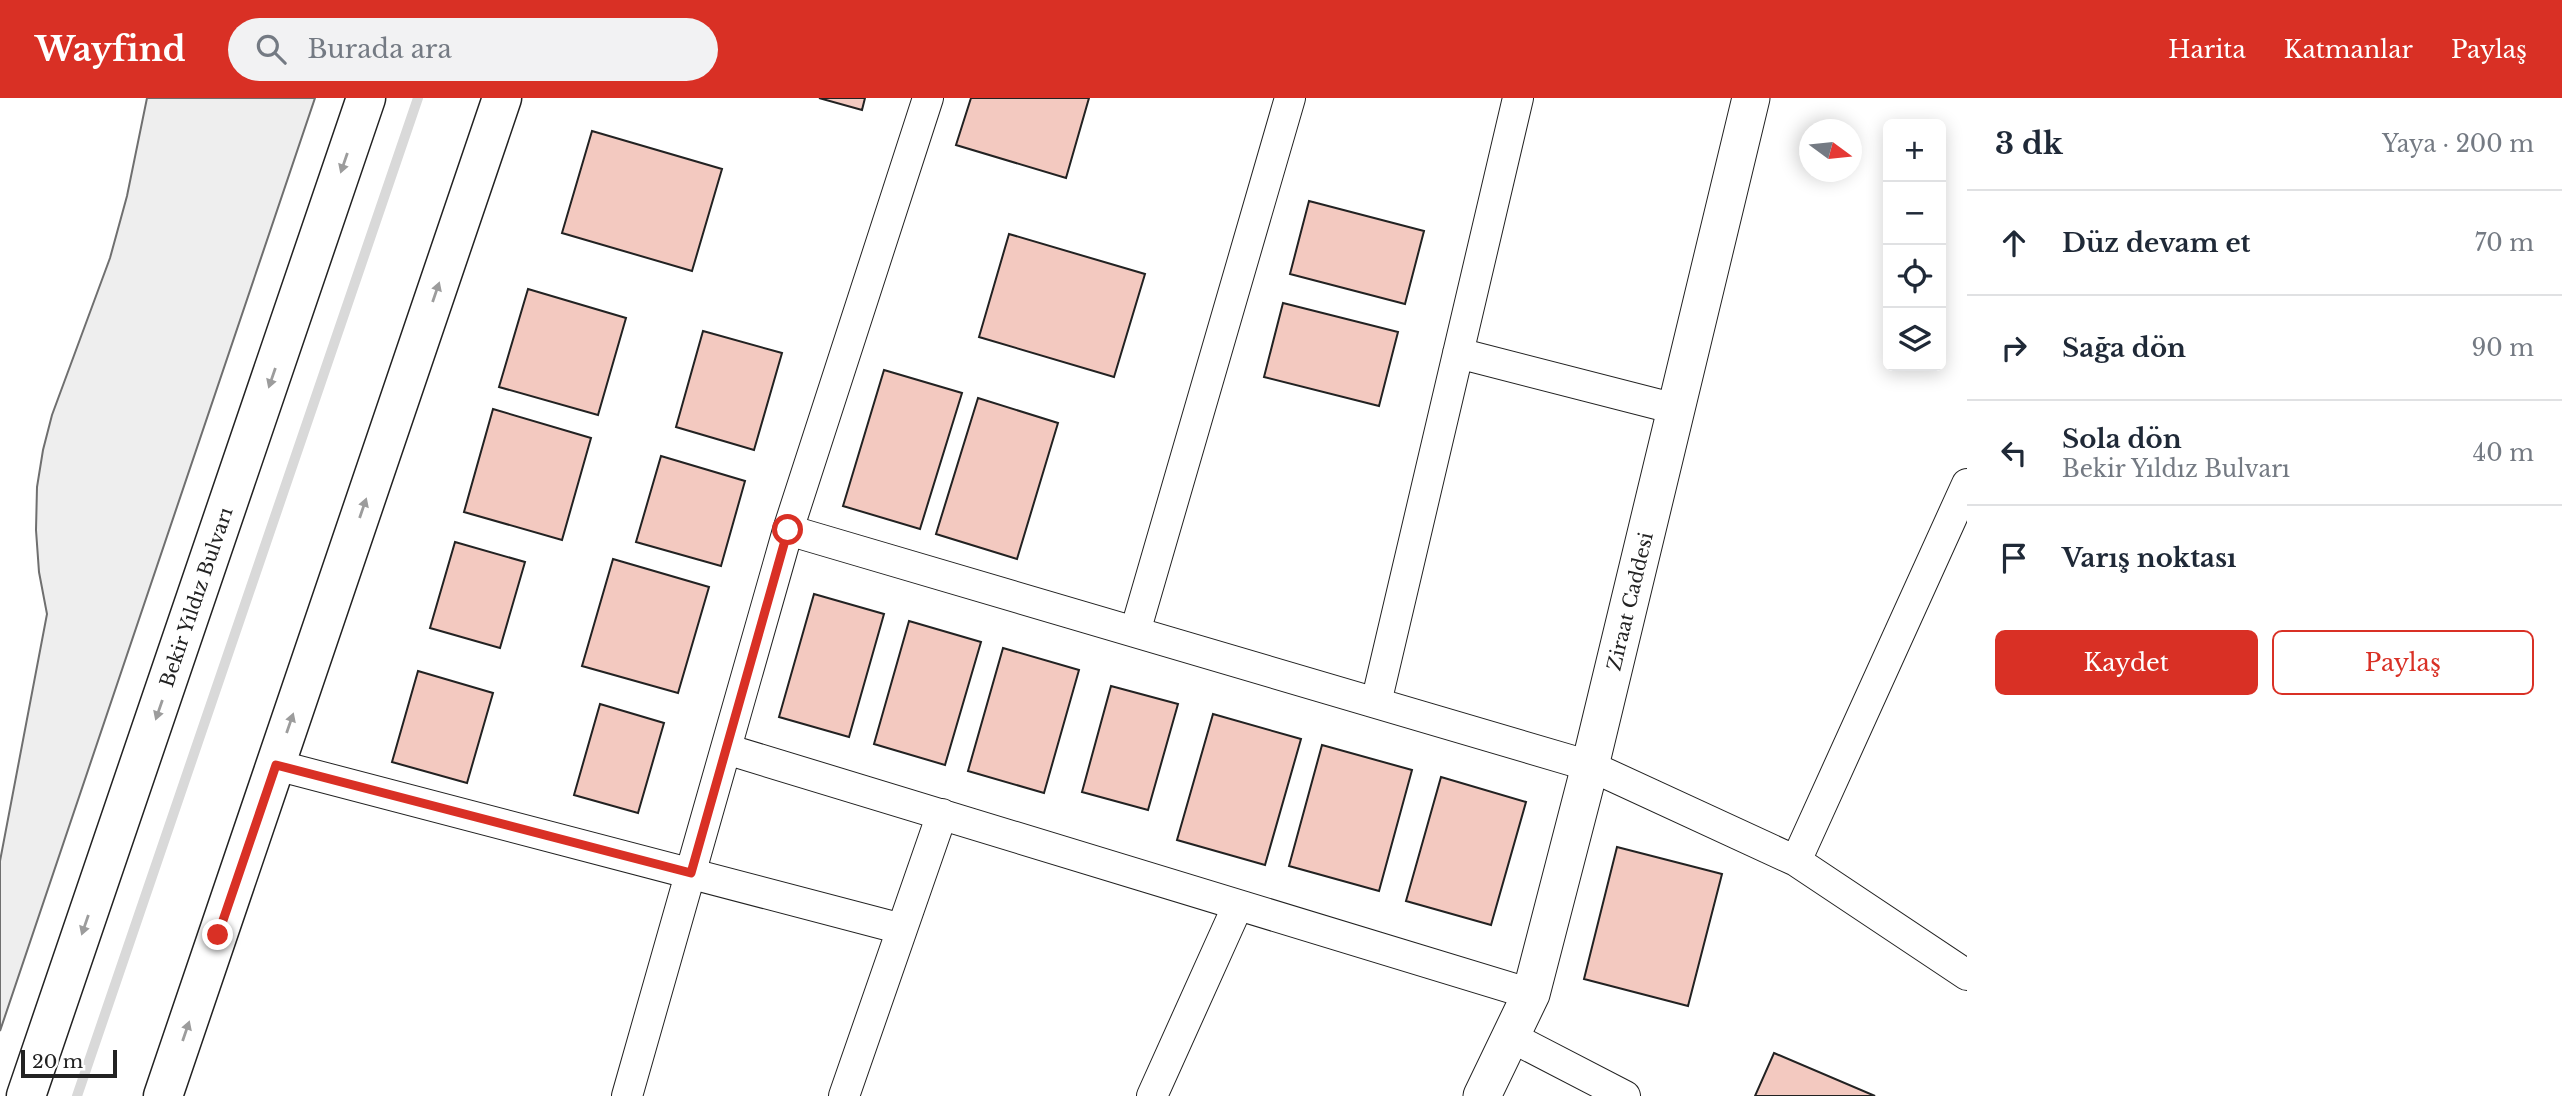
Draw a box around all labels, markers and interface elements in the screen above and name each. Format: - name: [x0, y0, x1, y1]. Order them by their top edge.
- search box: [228, 18, 718, 81]
- text: Wayfind: [35, 29, 186, 70]
- icon: search: [252, 30, 290, 68]
- text: Burada ara: [308, 33, 452, 65]
- text: Harita: [2168, 35, 2246, 64]
- text: Katmanlar: [2284, 35, 2413, 64]
- text: Paylaş: [2451, 35, 2527, 64]
- north arrow: [1799, 119, 1862, 182]
- map controls: [1883, 119, 1946, 371]
- button: +: [1883, 119, 1946, 182]
- text: 3 dk: [1995, 125, 2063, 162]
- text: Yaya · 200 m: [2382, 130, 2534, 158]
- one-way arrow: [338, 152, 349, 173]
- button: −: [1883, 182, 1946, 245]
- icon: ahead: [1995, 224, 2033, 262]
- text: Düz devam et: [2062, 227, 2251, 259]
- text: 70 m: [2475, 229, 2534, 257]
- button: locate: [1883, 245, 1946, 308]
- one-way arrow: [431, 282, 442, 303]
- button: layers: [1883, 308, 1946, 371]
- icon: right: [1995, 329, 2033, 367]
- text: Sağa dön: [2062, 332, 2186, 364]
- text: 90 m: [2472, 334, 2534, 362]
- one-way arrow: [266, 368, 277, 389]
- text: Sola dön: [2062, 423, 2182, 455]
- icon: left: [1995, 434, 2033, 472]
- text: 40 m: [2473, 439, 2534, 467]
- text: Bekir Yıldız Bulvarı: [2062, 455, 2290, 483]
- one-way arrow: [358, 497, 369, 518]
- street label: Bekir Yıldız Bulvarı: [155, 504, 238, 690]
- route start: [772, 514, 803, 545]
- street label: Ziraat Caddesi: [1602, 530, 1658, 673]
- icon: arrive: [1995, 539, 2033, 577]
- text: Varış noktası: [2062, 542, 2237, 574]
- button: Kaydet: [1995, 630, 2258, 695]
- button: Paylaş: [2272, 630, 2534, 695]
- one-way arrow: [153, 699, 164, 720]
- one-way arrow: [286, 713, 296, 734]
- one-way arrow: [79, 914, 90, 935]
- route end: [202, 919, 233, 950]
- one-way arrow: [181, 1021, 191, 1042]
- scale bar: [21, 1047, 117, 1079]
- text: 20 m: [32, 1050, 83, 1073]

